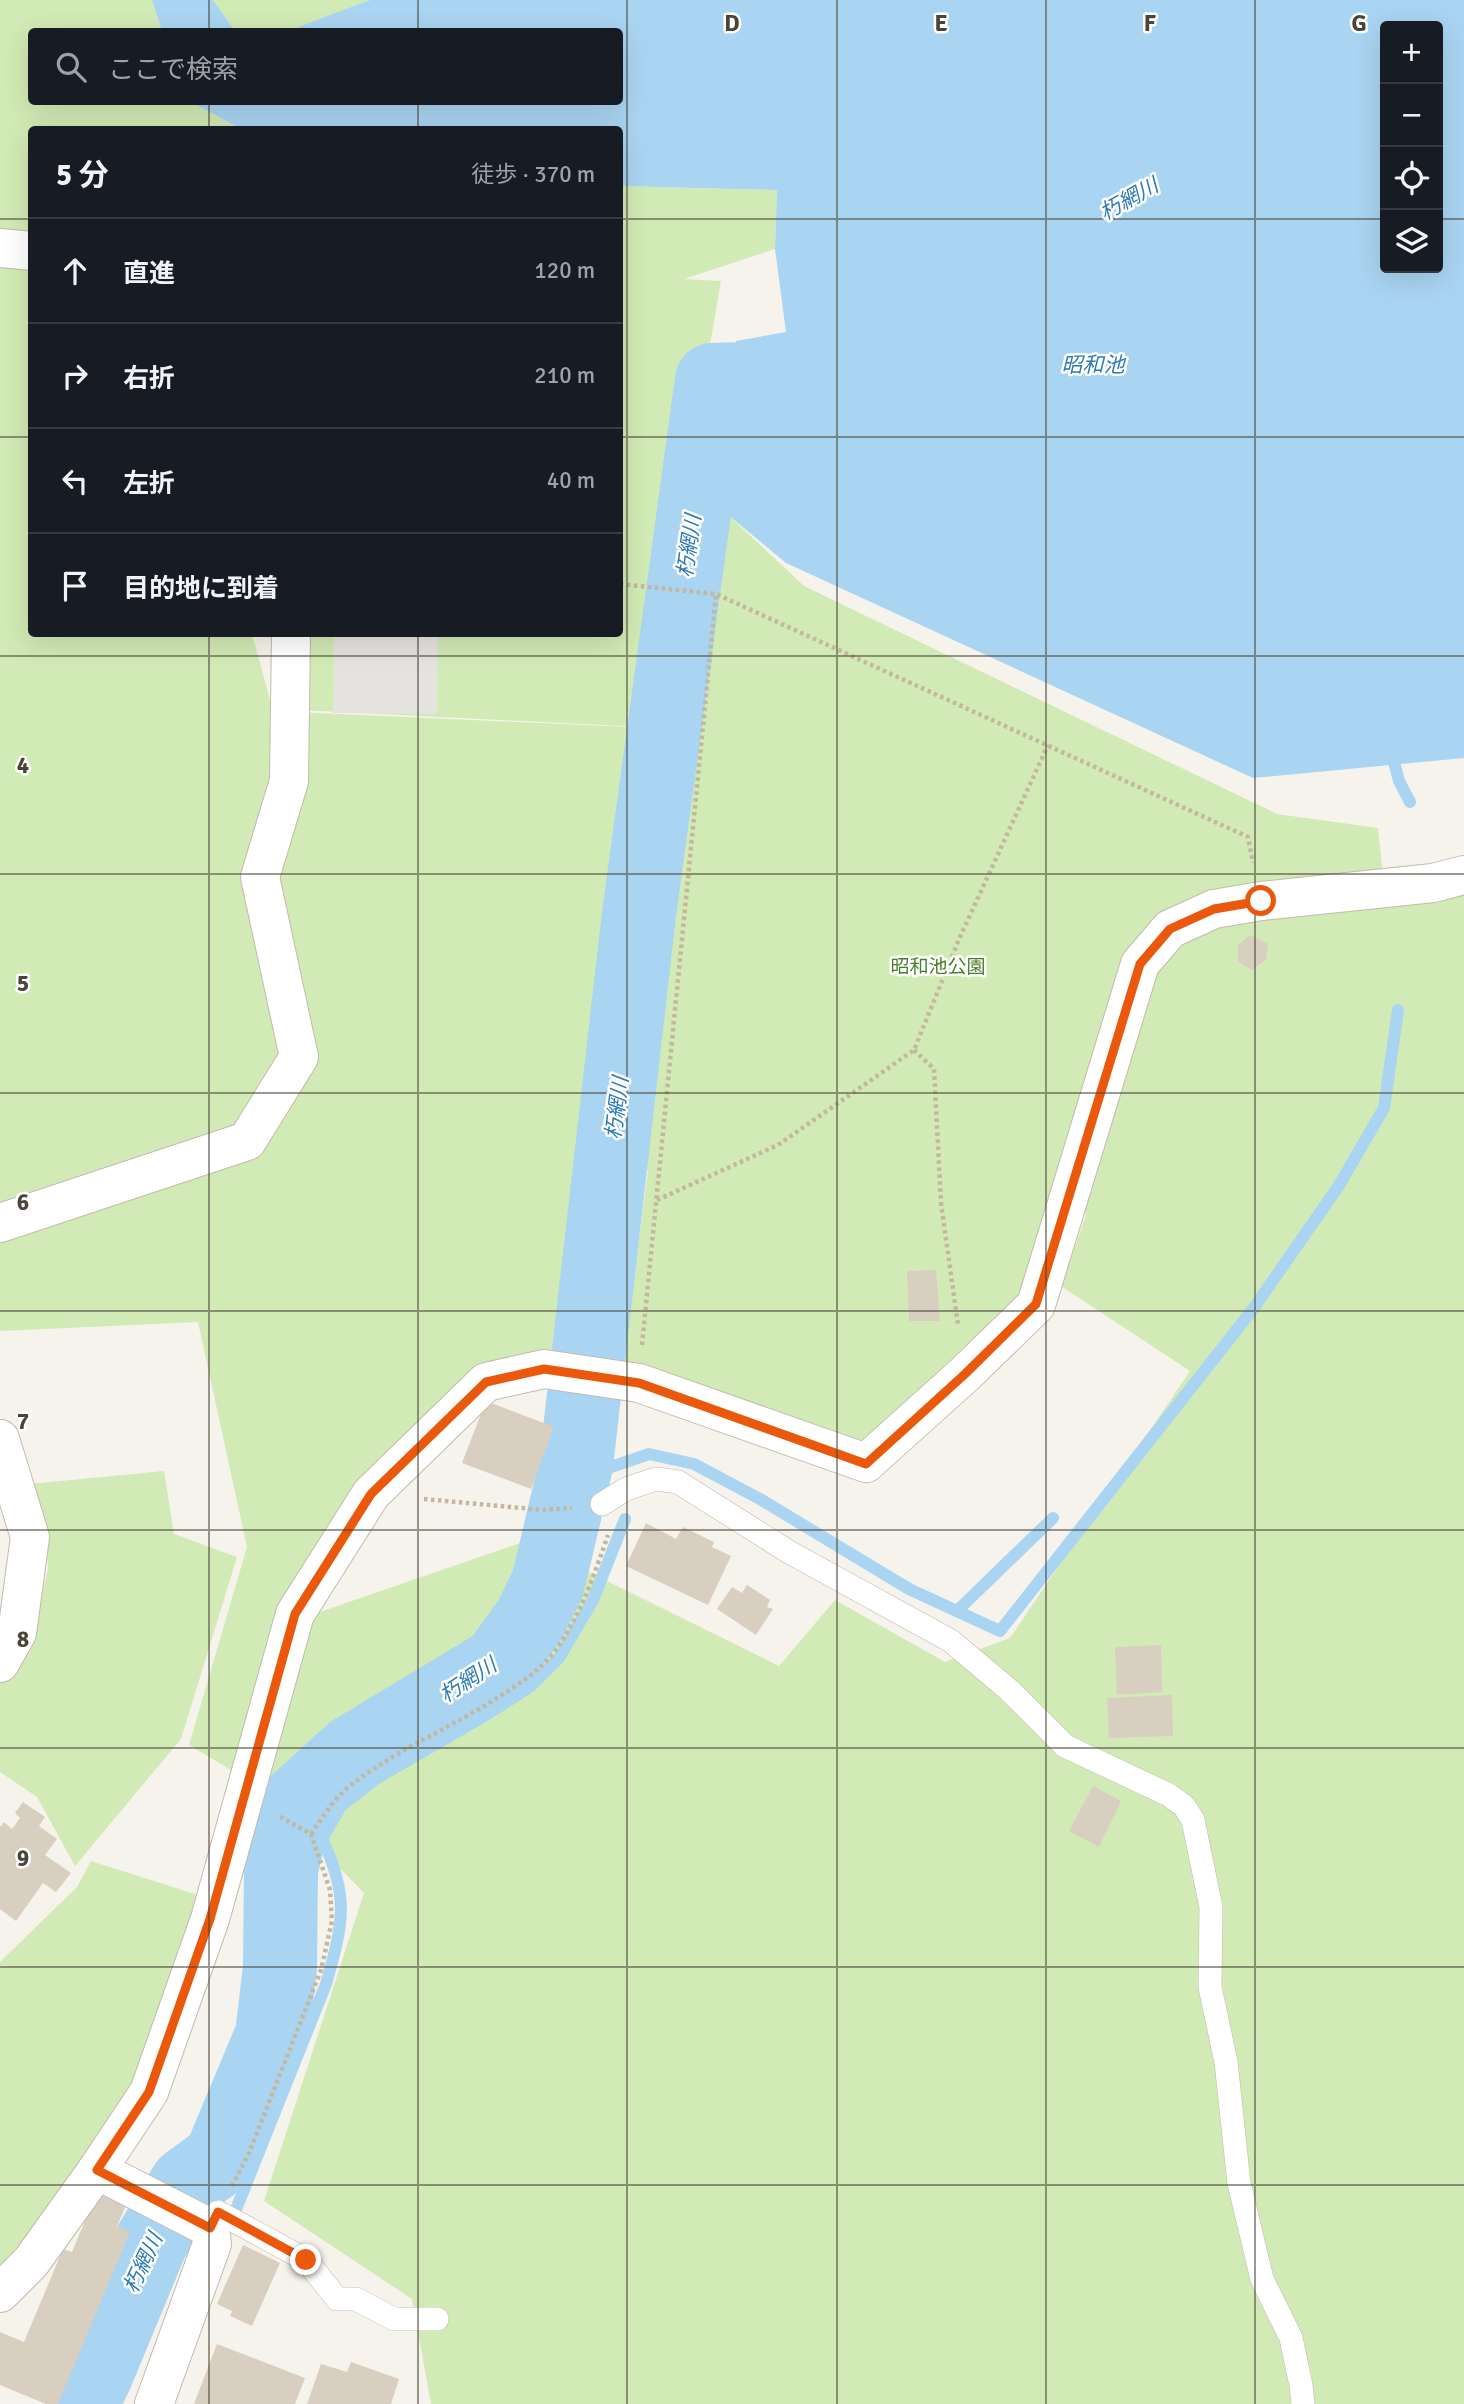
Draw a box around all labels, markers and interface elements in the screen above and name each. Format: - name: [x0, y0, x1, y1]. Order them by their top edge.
- text: D: [724, 9, 740, 38]
- text: E: [934, 9, 948, 38]
- text: F: [1144, 9, 1156, 38]
- text: G: [1351, 9, 1367, 38]
- map controls: [1380, 21, 1443, 273]
- button: +: [1380, 21, 1443, 84]
- search box: [28, 28, 623, 105]
- icon: search: [52, 48, 90, 86]
- text: ここで検索: [108, 54, 238, 86]
- button: −: [1380, 84, 1443, 147]
- button: locate: [1380, 147, 1443, 210]
- text: 5 分: [56, 157, 109, 194]
- text: 徒歩 · 370 m: [471, 160, 595, 189]
- water label: 朽網川: [1095, 171, 1165, 226]
- button: layers: [1380, 210, 1443, 273]
- icon: ahead: [56, 252, 94, 290]
- text: 120 m: [534, 256, 595, 285]
- text: 直進: [123, 258, 175, 290]
- water label: 昭和池: [1062, 352, 1126, 378]
- icon: right: [56, 357, 94, 395]
- text: 210 m: [534, 361, 595, 390]
- text: 右折: [123, 363, 175, 395]
- icon: left: [56, 462, 94, 500]
- text: 40 m: [547, 466, 595, 495]
- text: 左折: [123, 468, 175, 500]
- water label: 朽網川: [672, 511, 707, 579]
- icon: arrive: [56, 567, 94, 605]
- text: 目的地に到着: [123, 573, 279, 605]
- text: 4: [17, 751, 29, 780]
- route start: [1245, 885, 1276, 916]
- park label: 昭和池公園: [890, 955, 986, 979]
- text: 5: [17, 969, 29, 998]
- water label: 朽網川: [600, 1073, 634, 1141]
- text: 6: [17, 1188, 29, 1217]
- text: 7: [17, 1407, 29, 1436]
- text: 8: [17, 1625, 29, 1654]
- water label: 朽網川: [435, 1651, 503, 1708]
- text: 9: [17, 1844, 29, 1873]
- water label: 朽網川: [118, 2227, 169, 2297]
- route end: [290, 2244, 321, 2275]

